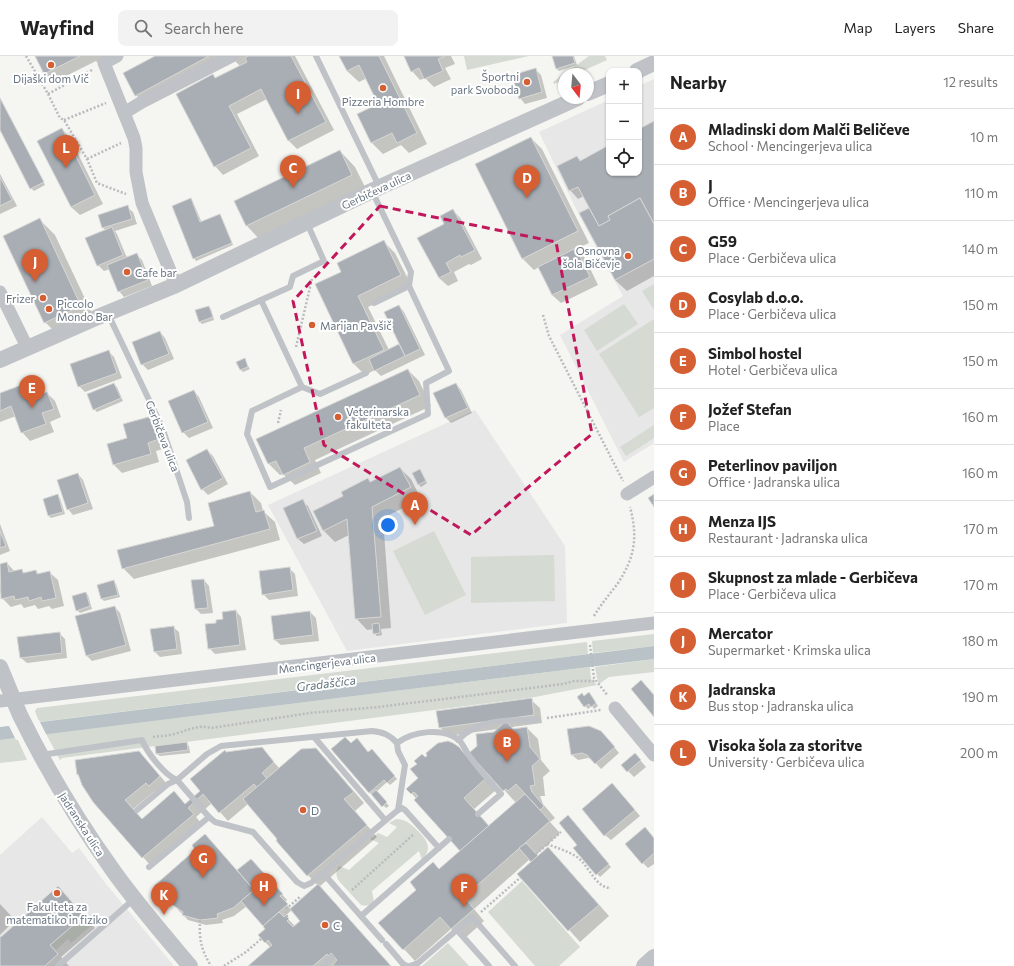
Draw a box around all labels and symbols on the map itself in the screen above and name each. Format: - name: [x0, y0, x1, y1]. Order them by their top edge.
- marker: Dijaški dom Vič: [46, 60, 56, 70]
- north arrow: [558, 68, 594, 104]
- place label: Športni park Svoboda: [451, 69, 519, 96]
- place label: Dijaški dom Vič: [13, 72, 89, 85]
- marker: Športni park Svoboda: [522, 77, 532, 87]
- pin: I: [285, 81, 311, 114]
- marker: Pizzeria Hombre: [378, 83, 388, 93]
- place label: Pizzeria Hombre: [342, 95, 424, 108]
- pin: L: [53, 135, 79, 168]
- pin: C: [280, 155, 306, 188]
- pin: D: [514, 165, 540, 198]
- street label: Gerbičeva ulica: [339, 168, 413, 212]
- place label: Osnovna šola Bičevje: [562, 244, 620, 270]
- pin: J: [22, 249, 48, 282]
- marker: Osnovna šola Bičevje: [623, 251, 633, 261]
- place label: Cafe bar: [135, 266, 178, 279]
- marker: Cafe bar: [122, 267, 132, 277]
- place label: Frizer: [6, 292, 36, 305]
- marker: Frizer: [38, 293, 48, 303]
- place label: Piccolo Mondo Bar: [57, 297, 113, 323]
- marker: Piccolo Mondo Bar: [44, 304, 54, 314]
- place label: Marijan Pavšič: [320, 319, 392, 332]
- marker: Marijan Pavšič: [307, 320, 317, 330]
- pin: E: [19, 375, 45, 408]
- street label: Gerbičeva ulica: [143, 399, 183, 473]
- place label: Veterinarska fakulteta: [346, 405, 409, 431]
- marker: Veterinarska fakulteta: [333, 412, 343, 422]
- pin: A: [402, 492, 428, 525]
- your location: [378, 515, 398, 535]
- street label: Mencingerjeva ulica: [278, 651, 376, 675]
- water label: Gradaščica: [296, 672, 356, 694]
- pin: B: [494, 729, 520, 762]
- street label: Jadranska ulica: [56, 790, 107, 859]
- place label: D: [311, 804, 319, 817]
- marker: D: [298, 805, 308, 815]
- pin: G: [190, 845, 216, 878]
- pin: H: [251, 873, 277, 906]
- pin: F: [451, 874, 477, 907]
- pin: K: [151, 882, 177, 915]
- marker: Fakulteta za matematiko in fiziko: [52, 888, 62, 898]
- place label: Fakulteta za matematiko in fiziko: [6, 900, 108, 926]
- place label: C: [333, 919, 341, 932]
- marker: C: [320, 920, 330, 930]

